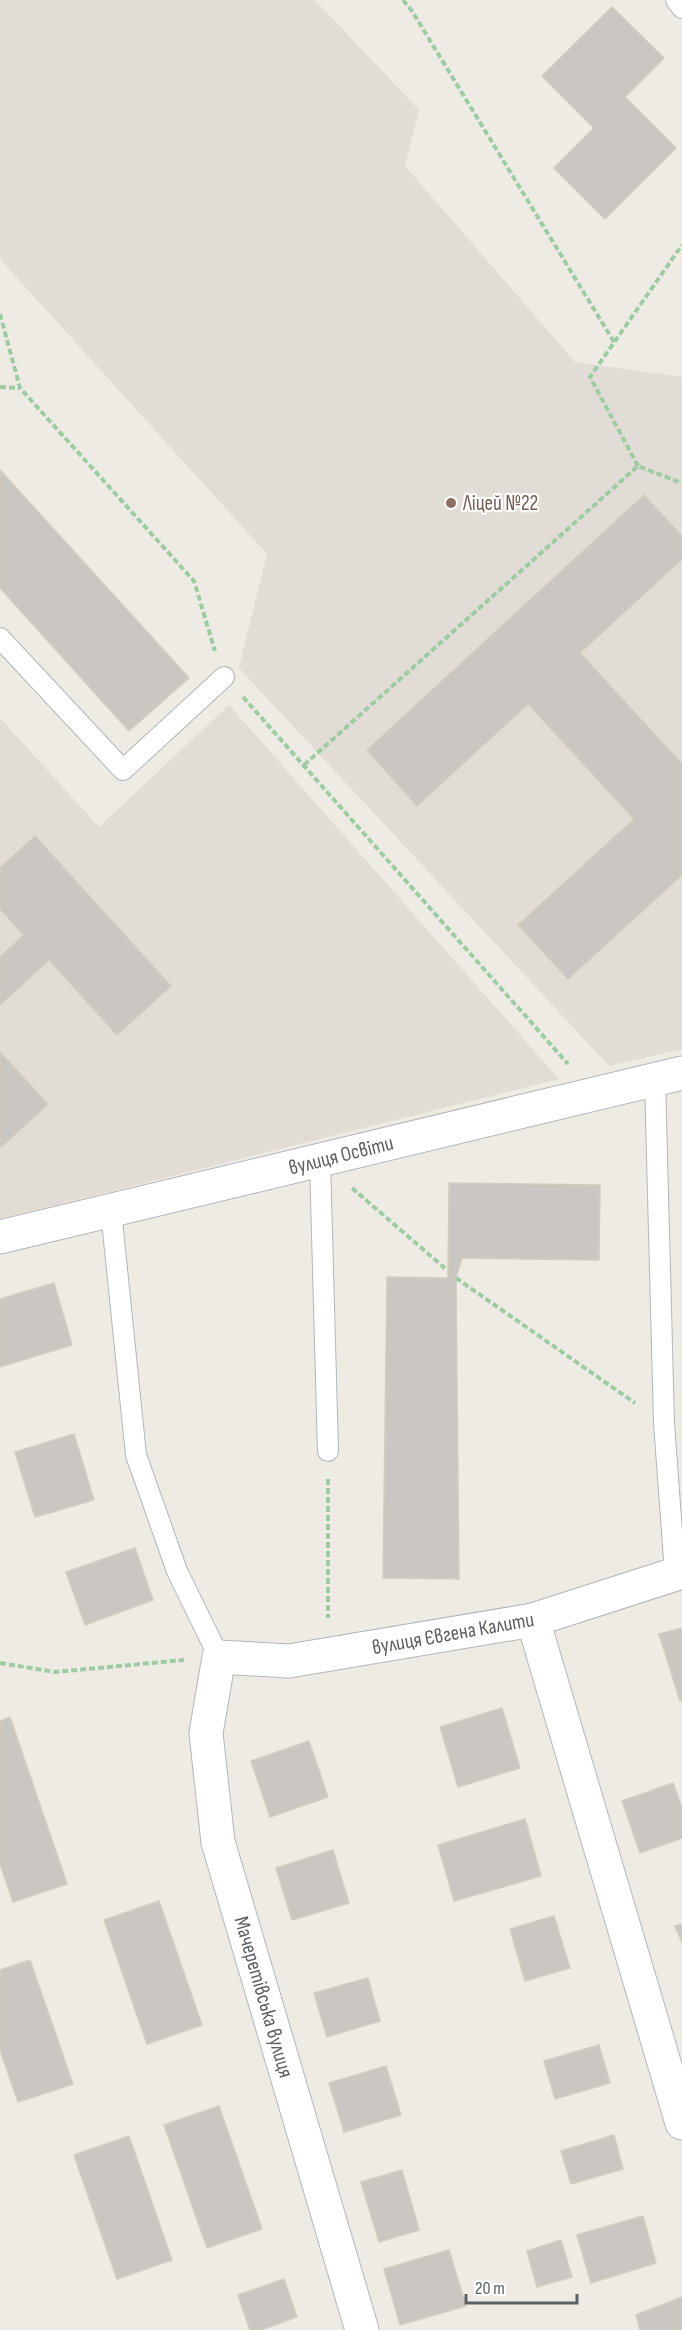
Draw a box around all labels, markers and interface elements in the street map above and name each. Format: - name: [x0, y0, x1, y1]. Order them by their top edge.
- place label: Ліцей №22: [462, 491, 538, 516]
- marker: Ліцей №22: [444, 496, 458, 510]
- street label: вулиця Освіти: [286, 1130, 396, 1181]
- street label: вулиця Євгена Калити: [370, 1607, 536, 1660]
- street label: Мачеретівська вулиця: [229, 1914, 298, 2081]
- scale bar: [466, 2267, 577, 2305]
- text: 20 m: [475, 2278, 505, 2299]

